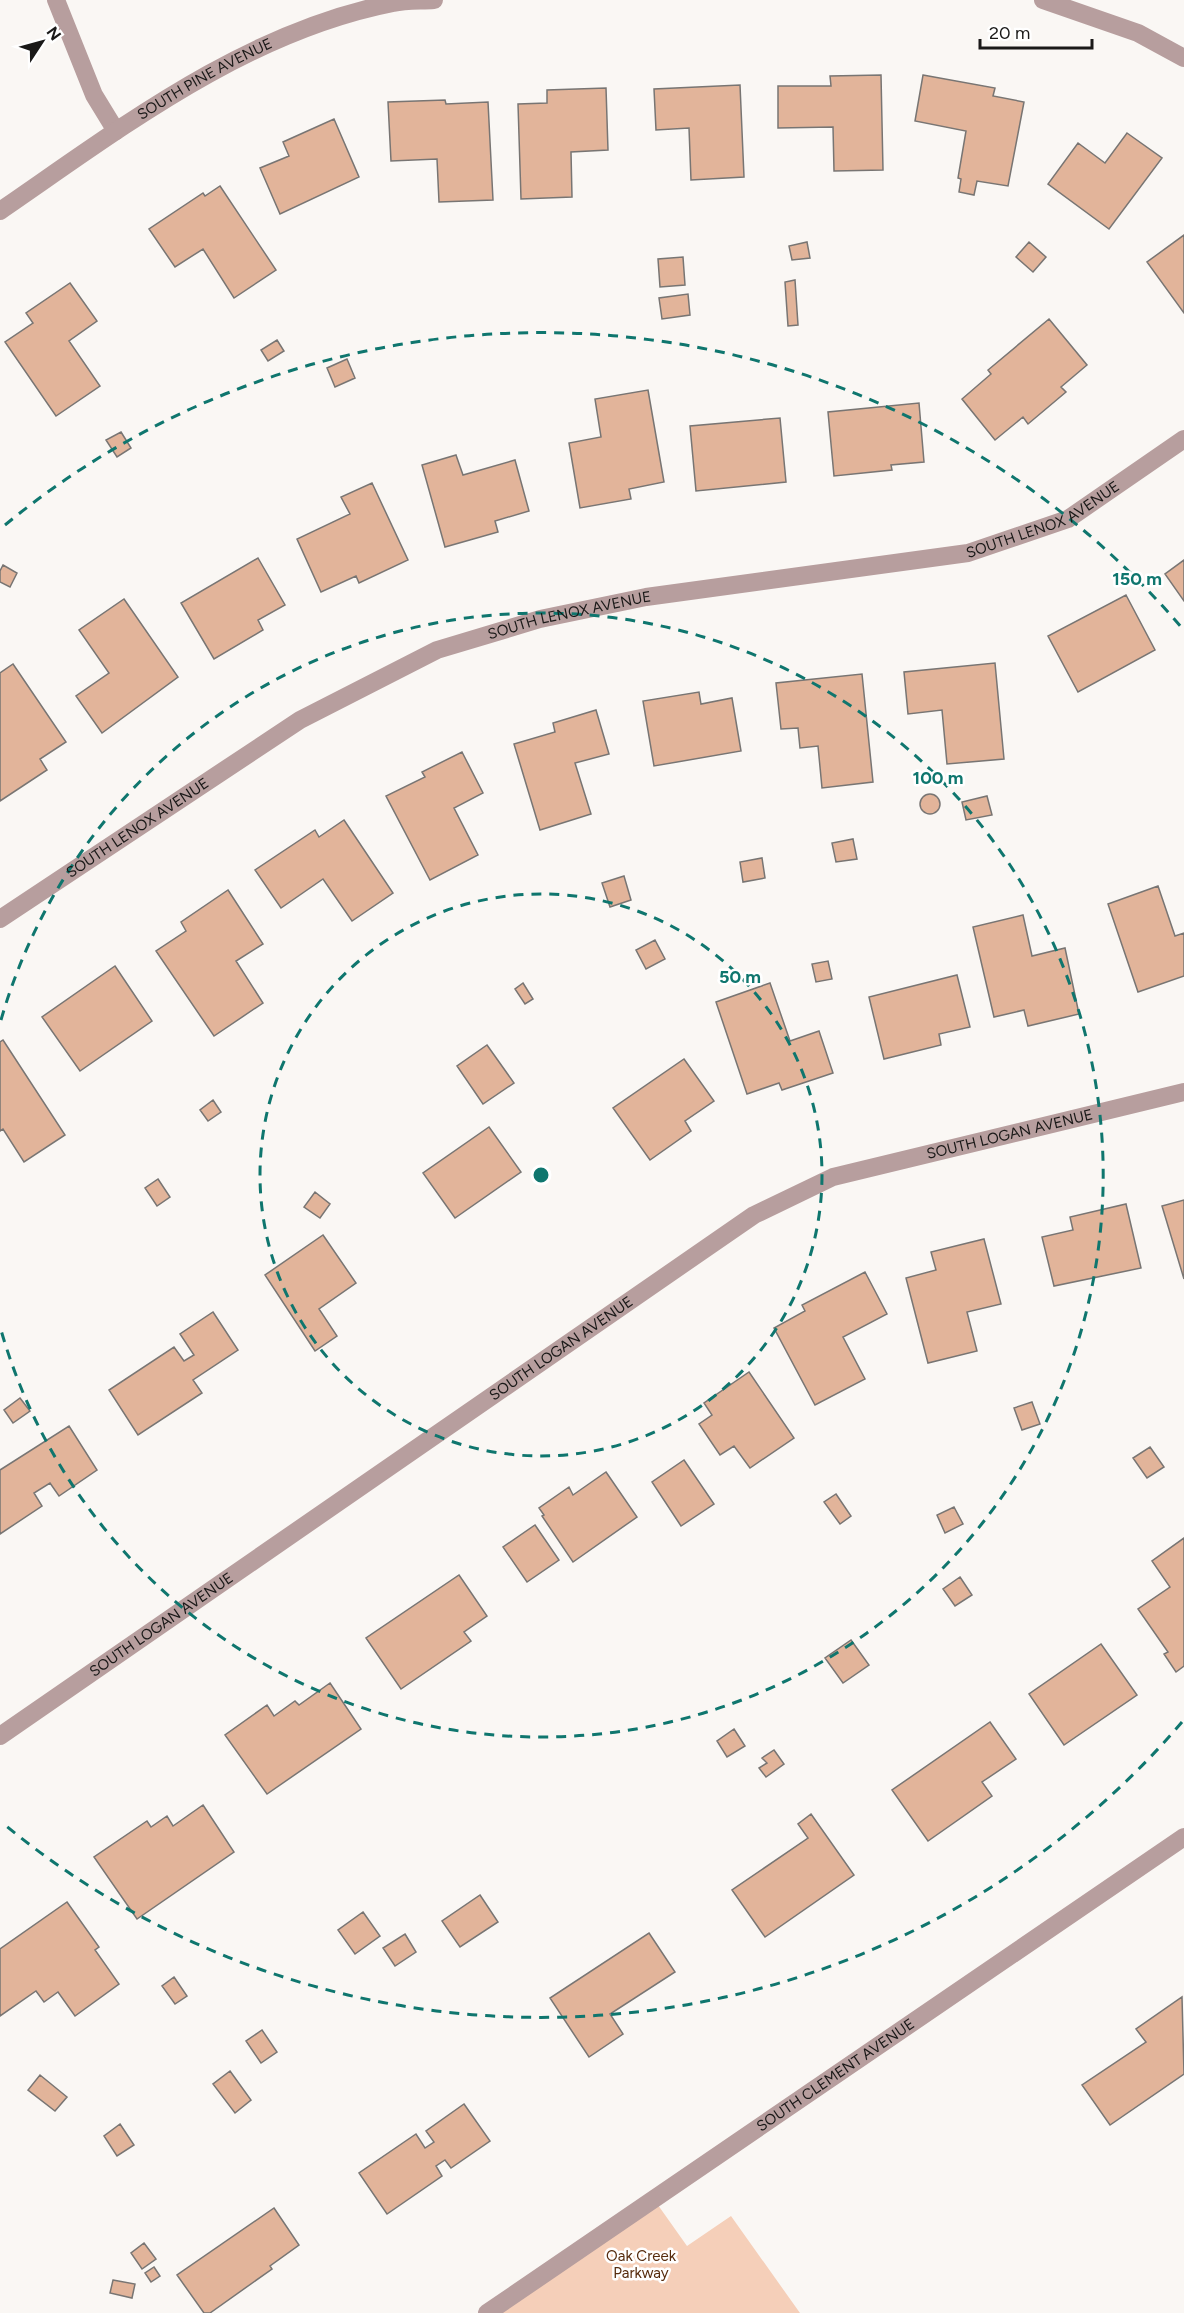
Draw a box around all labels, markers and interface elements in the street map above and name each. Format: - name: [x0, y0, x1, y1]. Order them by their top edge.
- north arrow: [12, 12, 72, 72]
- scale bar: [980, 12, 1092, 50]
- text: 20 m: [989, 22, 1030, 44]
- text: N: [42, 23, 65, 44]
- street label: SOUTH PINE AVENUE: [134, 34, 275, 124]
- street label: SOUTH LENOX AVENUE: [964, 477, 1123, 562]
- text: 150 m: [1112, 568, 1162, 590]
- street label: SOUTH LENOX AVENUE: [486, 587, 652, 643]
- text: 100 m: [913, 767, 963, 789]
- street label: SOUTH LENOX AVENUE: [63, 774, 212, 882]
- text: 50 m: [719, 966, 761, 988]
- street label: SOUTH LOGAN AVENUE: [925, 1105, 1095, 1163]
- centre of rings: [531, 1165, 551, 1185]
- street label: SOUTH LOGAN AVENUE: [486, 1292, 636, 1404]
- street label: SOUTH LOGAN AVENUE: [86, 1569, 237, 1680]
- street label: SOUTH CLEMENT AVENUE: [753, 2015, 918, 2135]
- park label: Oak Creek Parkway: [606, 2247, 677, 2282]

